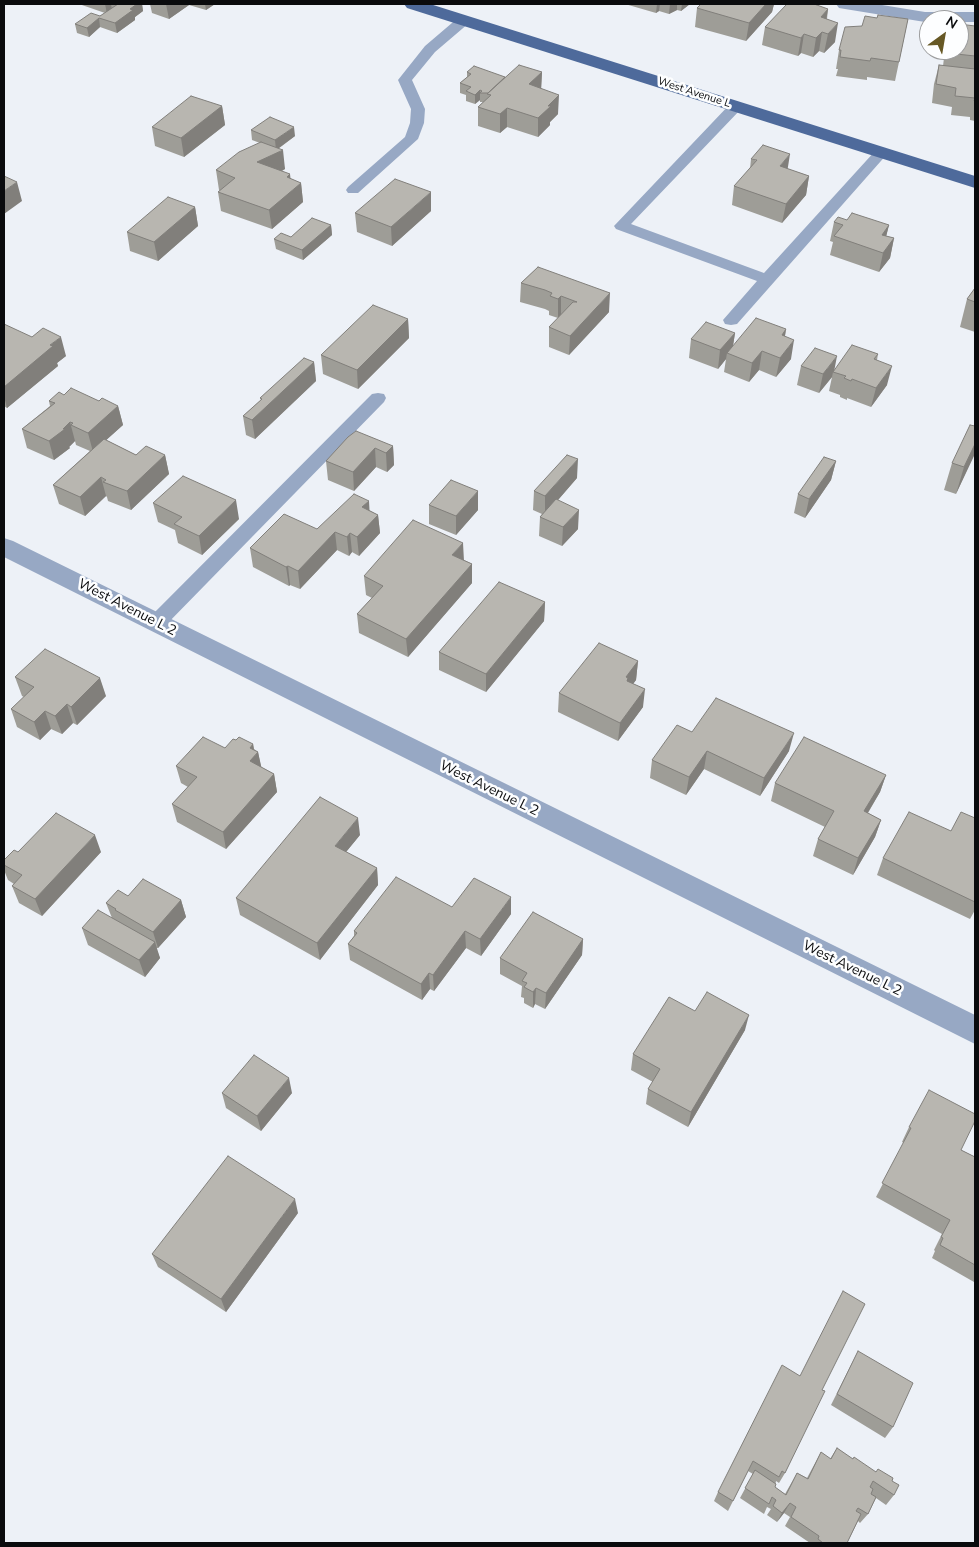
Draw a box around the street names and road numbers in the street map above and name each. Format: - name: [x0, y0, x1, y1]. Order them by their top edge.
- street label: West Avenue L: [656, 75, 732, 111]
- street label: West Avenue L 2: [75, 576, 179, 640]
- street label: West Avenue L 2: [437, 758, 541, 820]
- street label: West Avenue L 2: [800, 938, 904, 1000]

